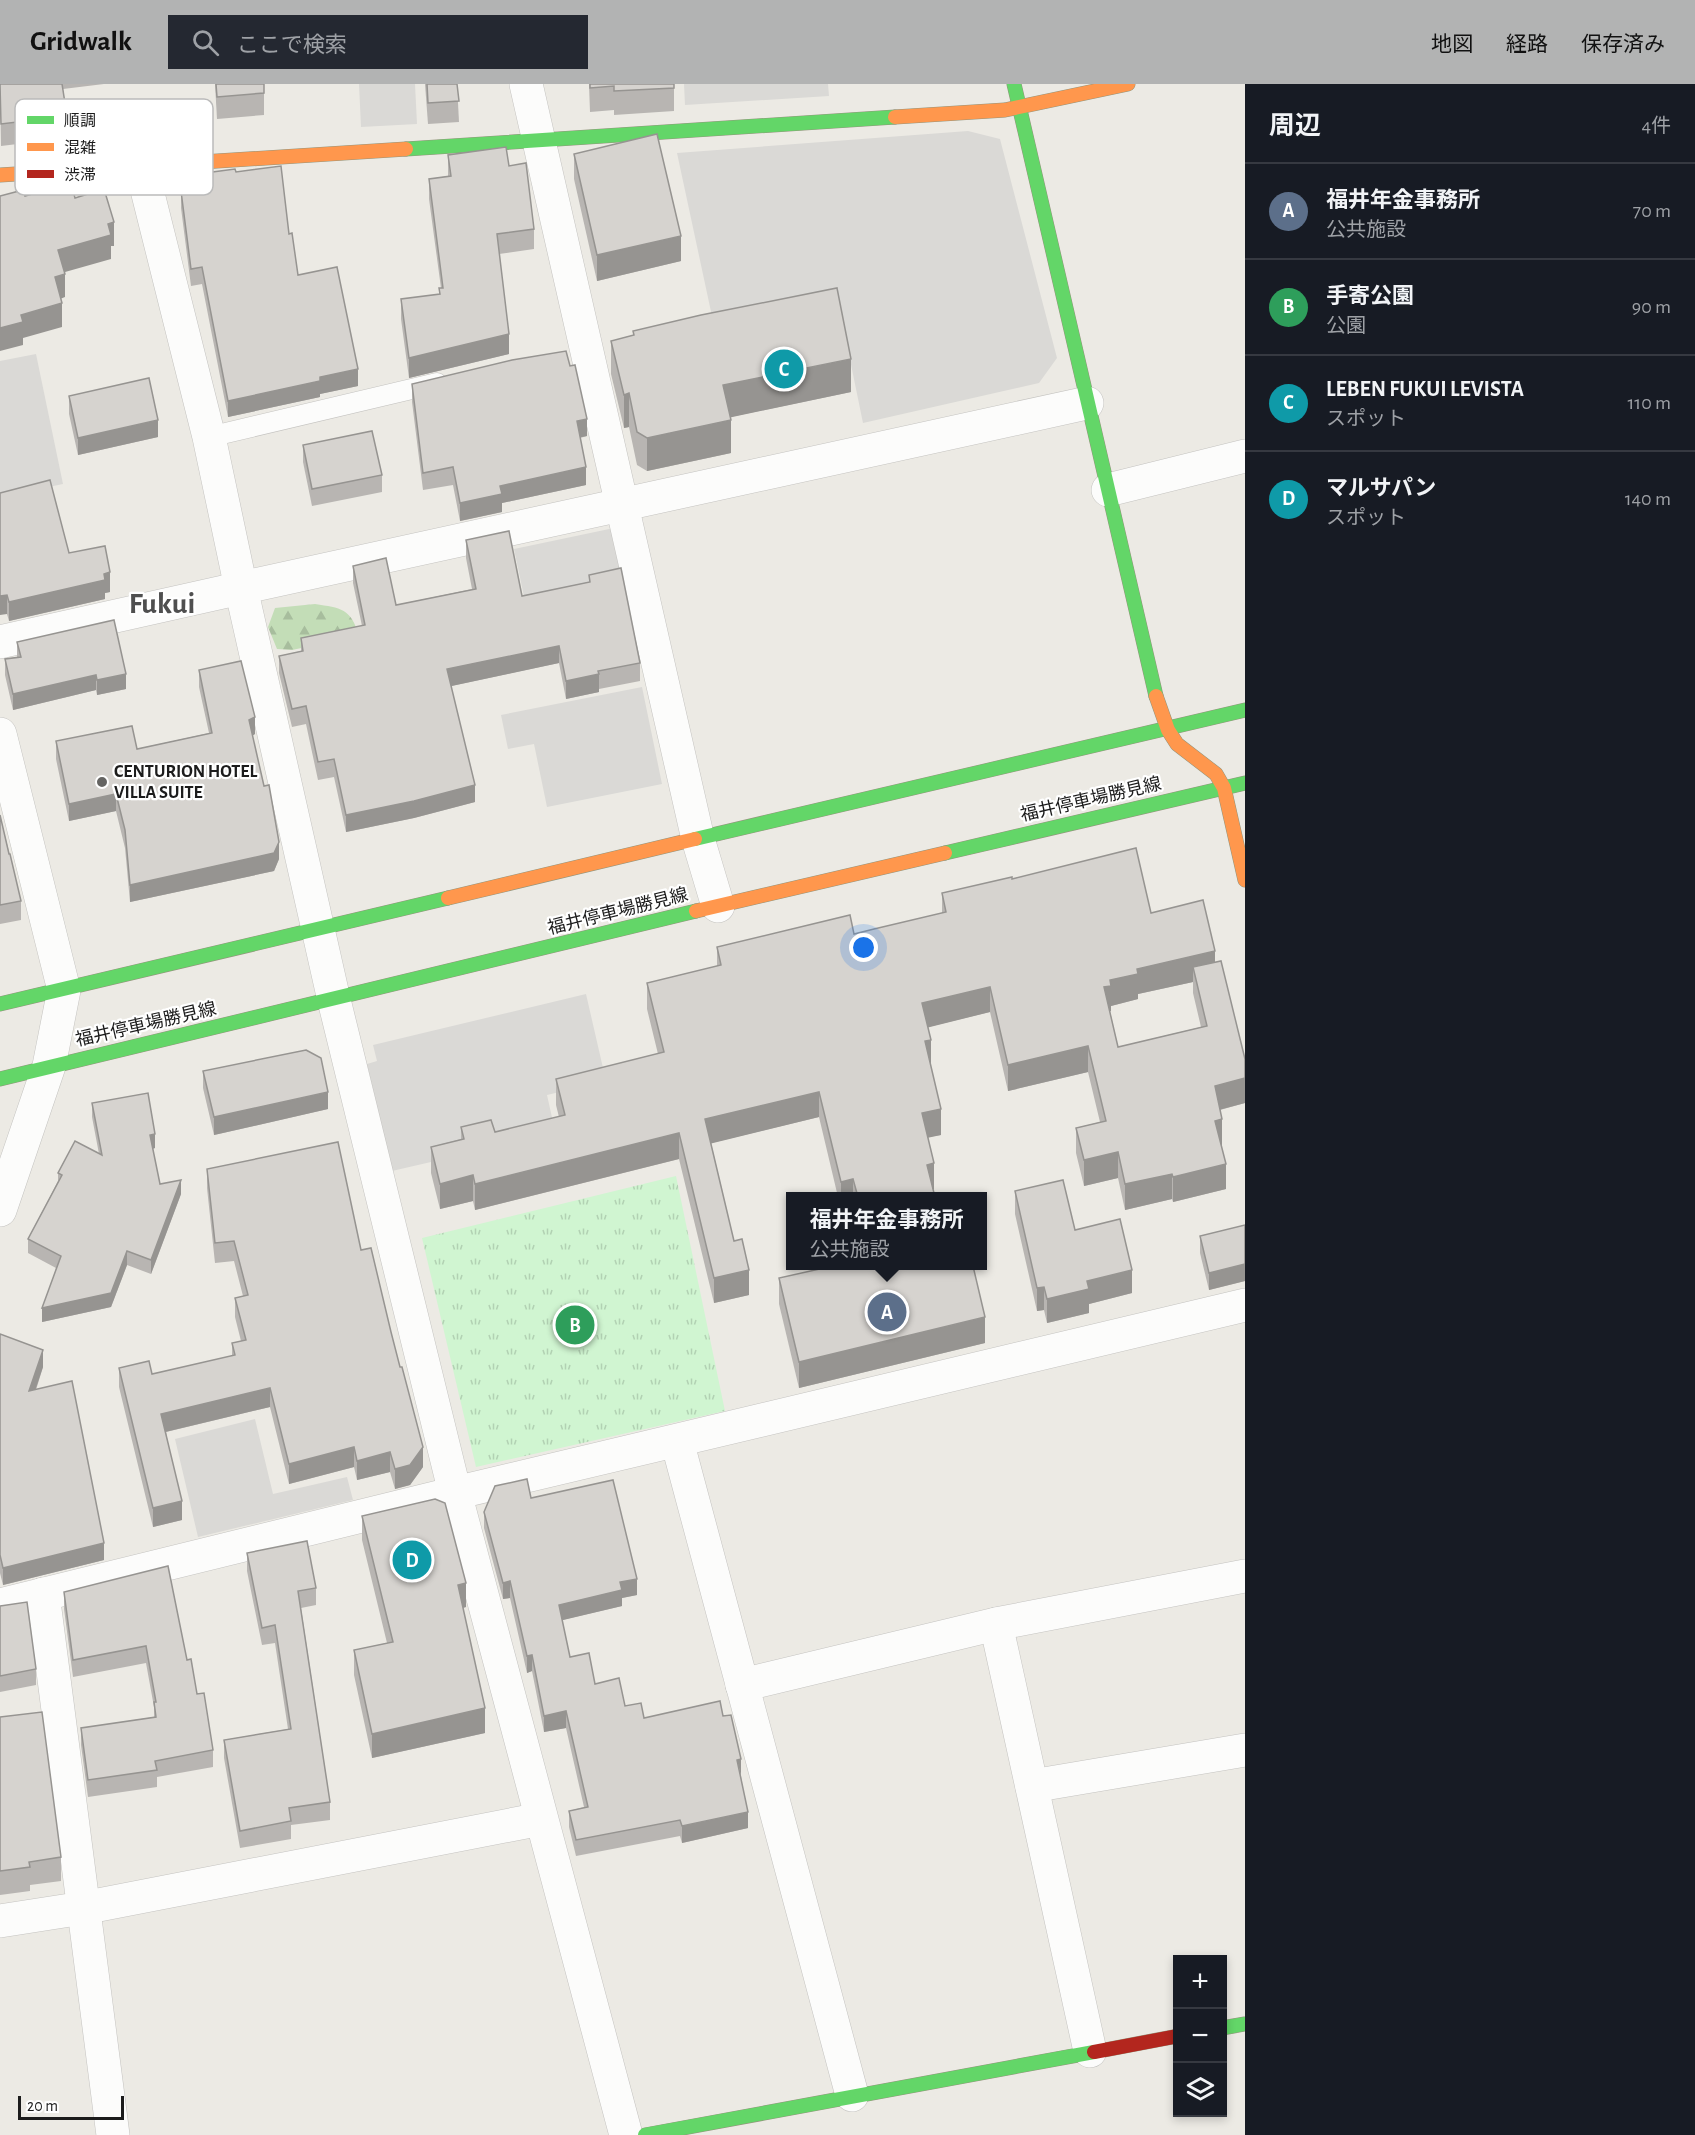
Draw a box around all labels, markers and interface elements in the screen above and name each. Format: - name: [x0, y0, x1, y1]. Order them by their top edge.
- search box: [168, 15, 588, 69]
- icon: search: [189, 26, 222, 59]
- text: Gridwalk: [30, 28, 132, 56]
- text: ここで検索: [237, 34, 347, 56]
- text: 地図: [1431, 34, 1473, 55]
- text: 経路: [1506, 34, 1548, 55]
- text: 保存済み: [1581, 34, 1665, 55]
- legend: [15, 99, 213, 195]
- text: 順調: [64, 113, 96, 129]
- text: 周辺: [1269, 113, 1321, 139]
- text: 4件: [1641, 116, 1671, 136]
- text: 混雑: [64, 139, 96, 156]
- text: 渋滞: [64, 167, 96, 183]
- text: 福井年金事務所: [1326, 189, 1480, 211]
- text: A: [1283, 201, 1295, 221]
- text: 70 m: [1633, 201, 1671, 221]
- text: 公共施設: [1326, 220, 1406, 240]
- text: 手寄公園: [1326, 285, 1414, 307]
- text: B: [1283, 297, 1294, 317]
- text: 90 m: [1632, 297, 1671, 317]
- text: 公園: [1326, 316, 1366, 336]
- pin: C: [764, 346, 804, 392]
- text: LEBEN FUKUI LEVISTA: [1326, 378, 1524, 400]
- text: C: [1283, 393, 1294, 413]
- text: 110 m: [1627, 393, 1671, 413]
- text: スポット: [1326, 409, 1406, 429]
- text: マルサパン: [1326, 477, 1436, 499]
- text: D: [1282, 489, 1295, 509]
- text: 140 m: [1625, 489, 1671, 509]
- text: スポット: [1326, 508, 1406, 528]
- district label: Fukui: [129, 589, 195, 619]
- place label: CENTURION HOTEL VILLA SUITE: [114, 763, 257, 802]
- street label: 福井停車場勝見線: [1018, 773, 1163, 825]
- marker: CENTURION HOTEL VILLA SUITE: [95, 775, 109, 789]
- street label: 福井停車場勝見線: [545, 884, 690, 938]
- your location: [849, 933, 878, 962]
- street label: 福井停車場勝見線: [73, 998, 218, 1050]
- popup: [786, 1192, 987, 1270]
- text: 福井年金事務所: [809, 1209, 964, 1231]
- text: 公共施設: [809, 1240, 889, 1260]
- pin: A: [868, 1290, 906, 1334]
- pin: B: [556, 1302, 594, 1348]
- pin: D: [392, 1538, 432, 1582]
- map controls: [1173, 1955, 1227, 2117]
- button: +: [1173, 1955, 1227, 2009]
- button: −: [1173, 2009, 1227, 2063]
- button: layers: [1173, 2063, 1227, 2117]
- scale bar: [18, 2093, 124, 2120]
- text: 20 m: [27, 2098, 58, 2114]

